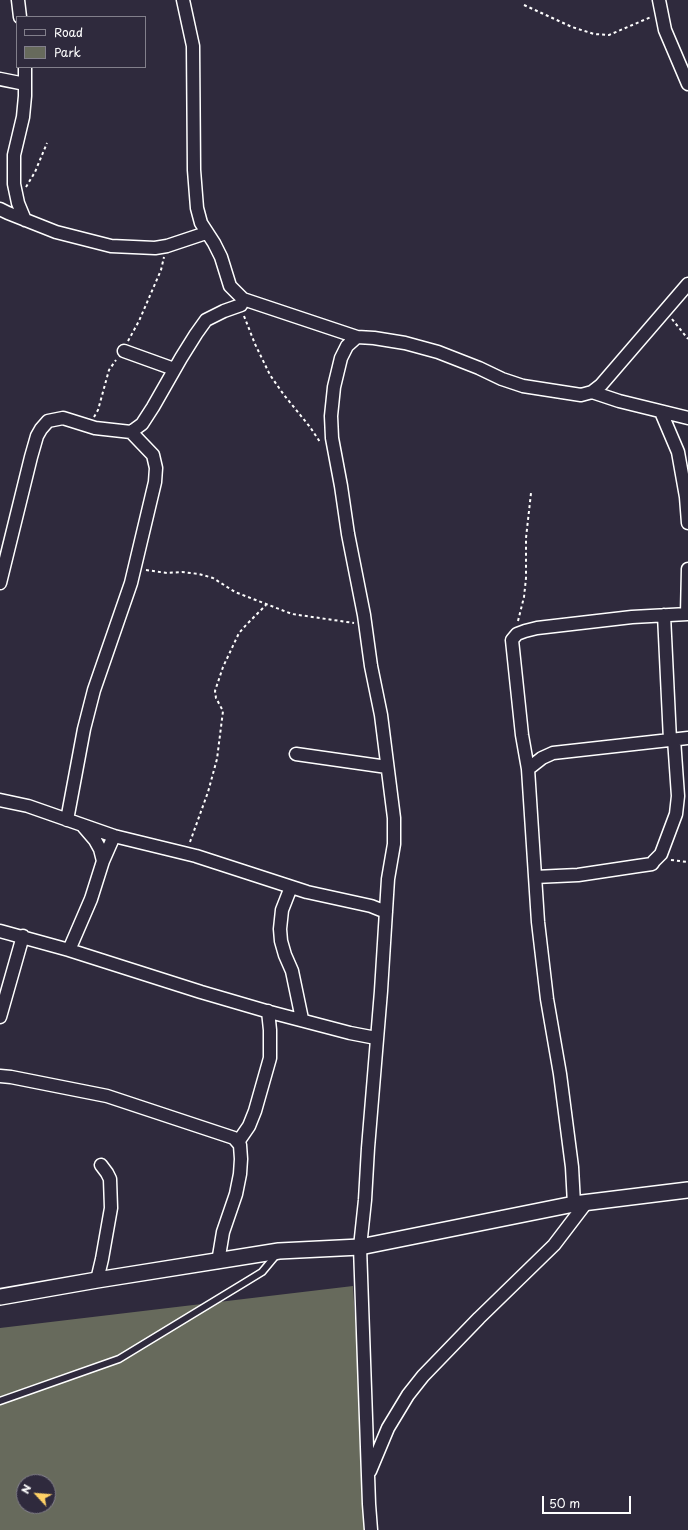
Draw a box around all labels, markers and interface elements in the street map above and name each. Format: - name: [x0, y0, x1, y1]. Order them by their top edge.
- legend: [16, 16, 146, 68]
- text: Road: [54, 23, 83, 41]
- text: Park: [54, 43, 81, 61]
- north arrow: [16, 1474, 56, 1514]
- text: N: [16, 1481, 35, 1497]
- scale bar: [544, 1488, 633, 1514]
- text: 50 m: [549, 1494, 580, 1512]

